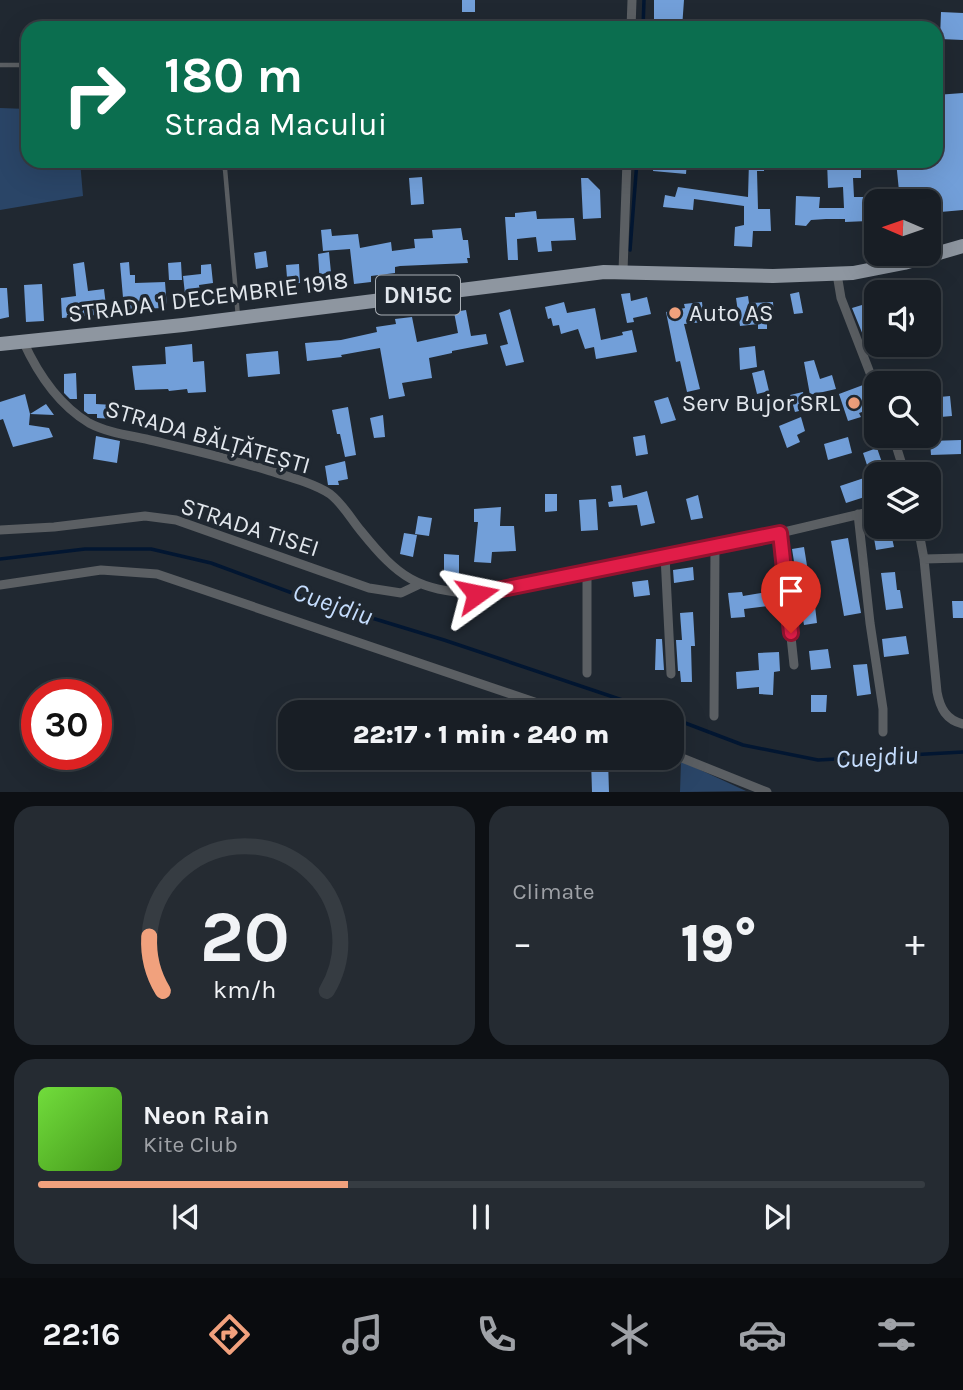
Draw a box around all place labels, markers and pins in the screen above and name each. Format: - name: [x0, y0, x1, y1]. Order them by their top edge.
- place label: Auto AS: [689, 299, 773, 327]
- marker: Auto AS: [667, 305, 683, 321]
- place label: Serv Bujor SRL: [682, 389, 841, 417]
- marker: Serv Bujor SRL: [846, 395, 862, 411]
- pin: [761, 561, 821, 633]

